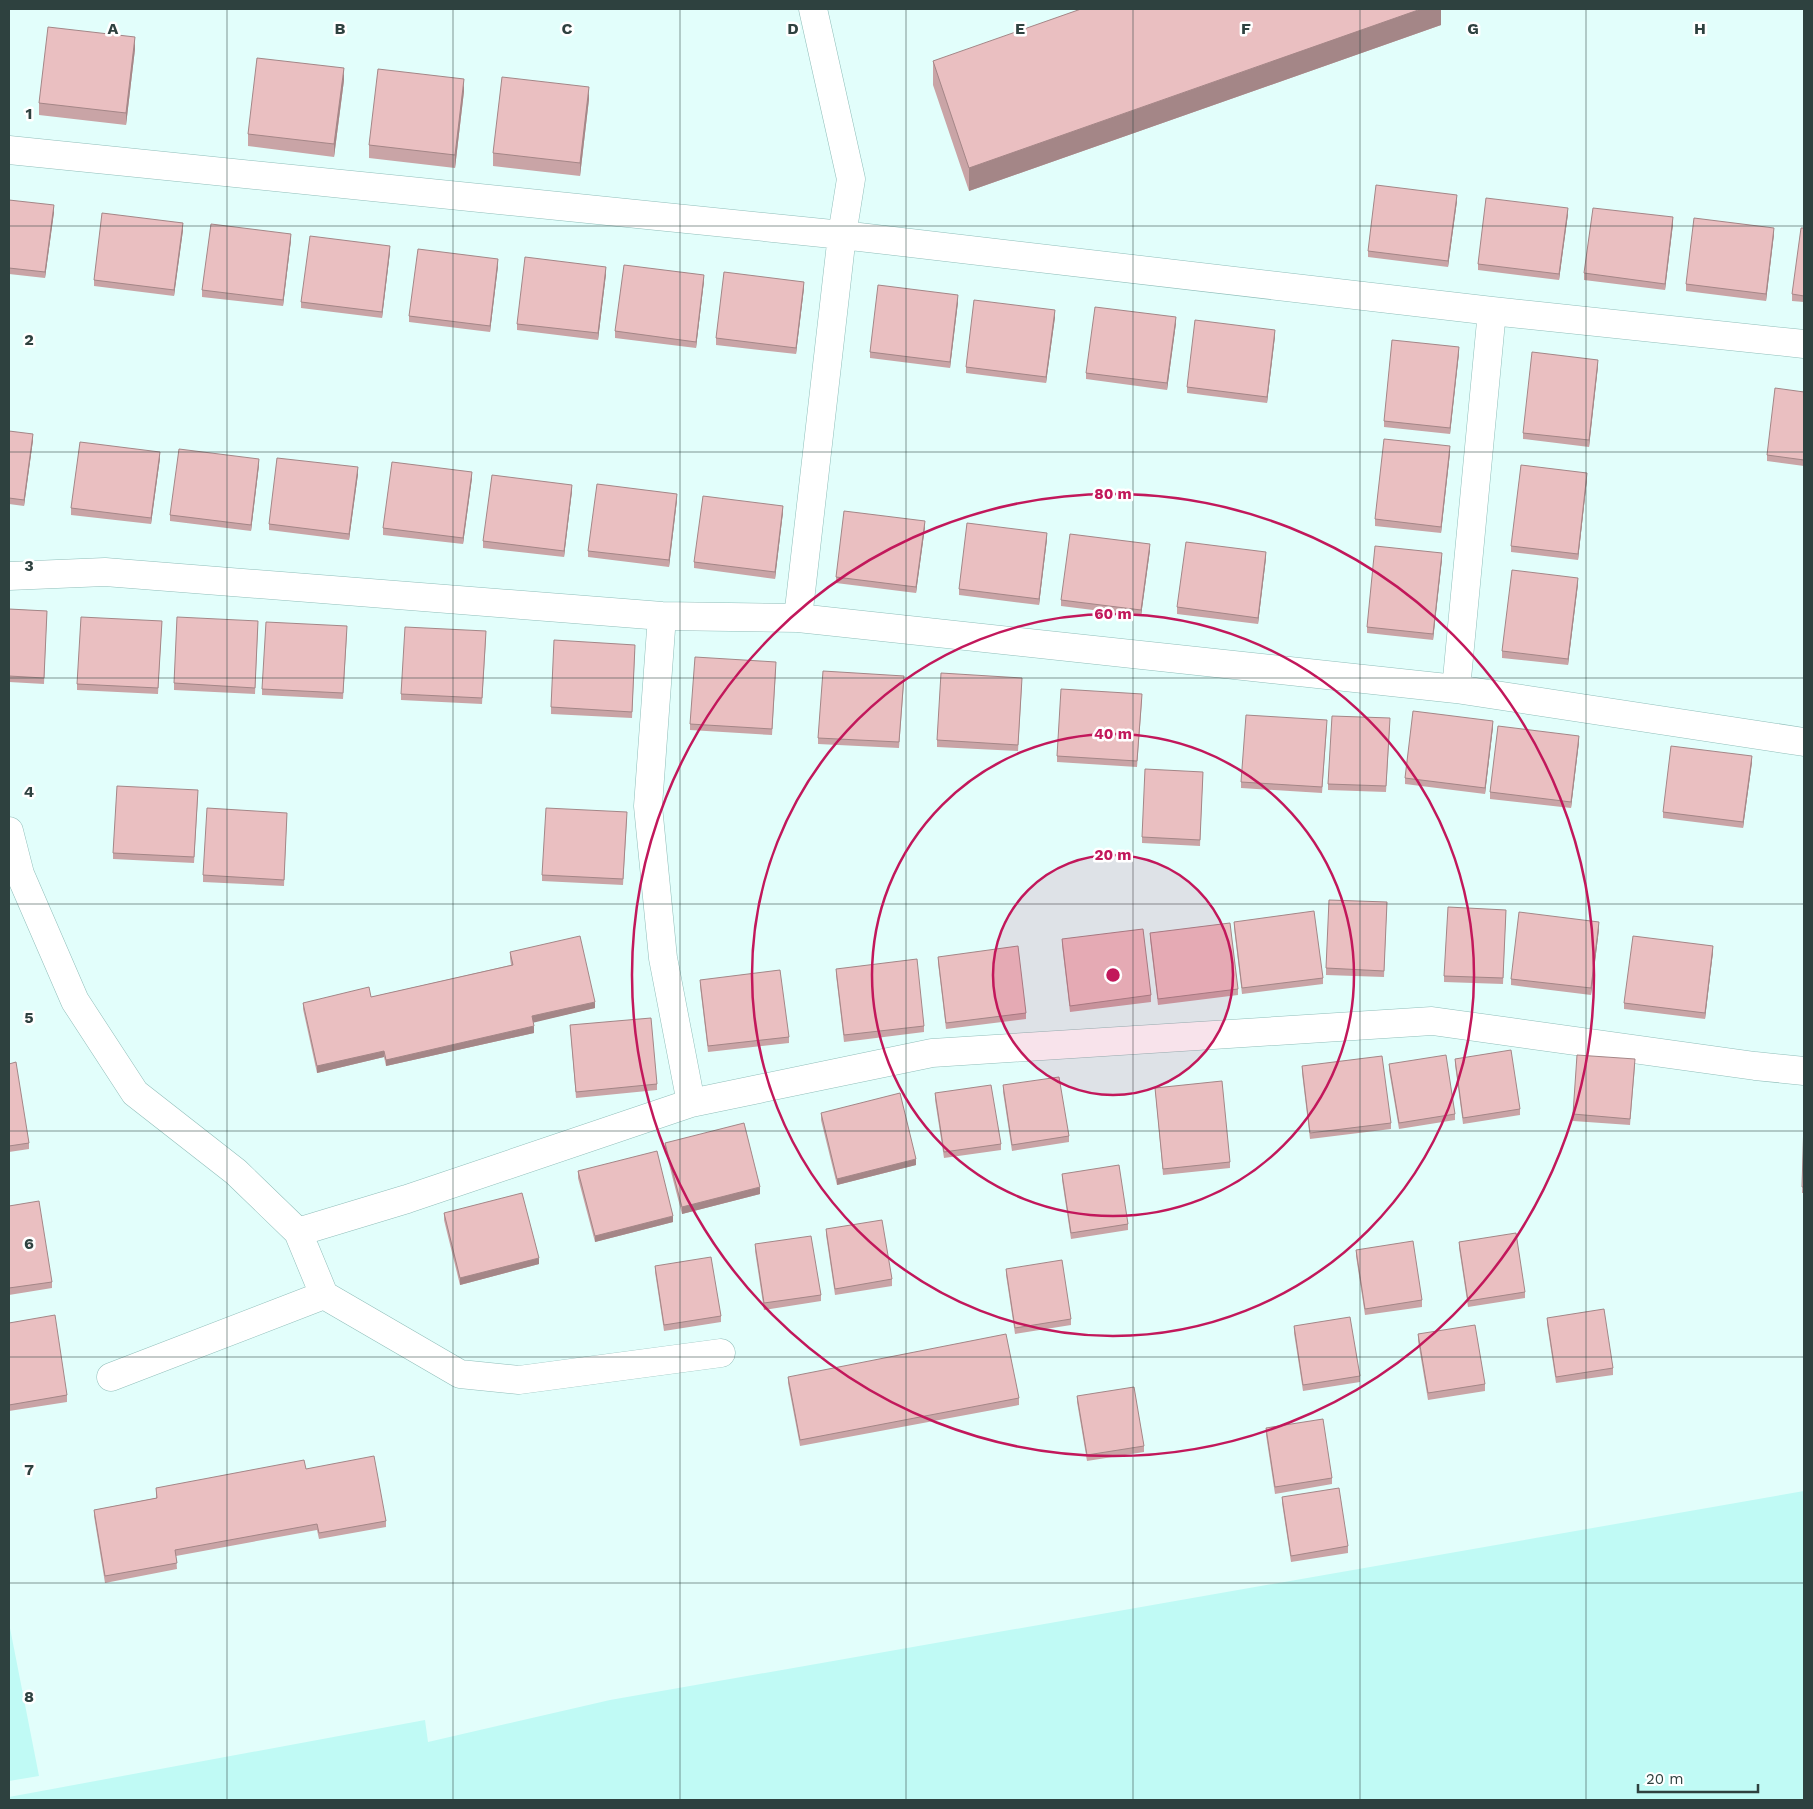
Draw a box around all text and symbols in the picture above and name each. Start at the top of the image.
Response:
text: A [108,19,119,38]
text: B [335,19,346,38]
text: C [562,19,573,38]
text: D [787,19,799,38]
text: E [1015,19,1025,38]
text: F [1241,19,1251,38]
text: G [1467,19,1479,38]
text: H [1694,19,1706,38]
text: 1 [26,104,32,123]
text: 2 [24,330,34,349]
text: 80 m [1094,485,1132,503]
text: 3 [24,556,34,575]
text: 60 m [1094,605,1132,623]
text: 40 m [1094,725,1132,743]
text: 4 [24,782,34,801]
text: 20 m [1094,846,1132,864]
centre of rings [1104,966,1122,984]
text: 5 [24,1008,34,1027]
text: 6 [24,1234,34,1253]
text: 7 [24,1460,34,1479]
text: 8 [24,1687,34,1706]
scale bar [1638,1762,1758,1794]
text: 20 m [1646,1770,1684,1788]

